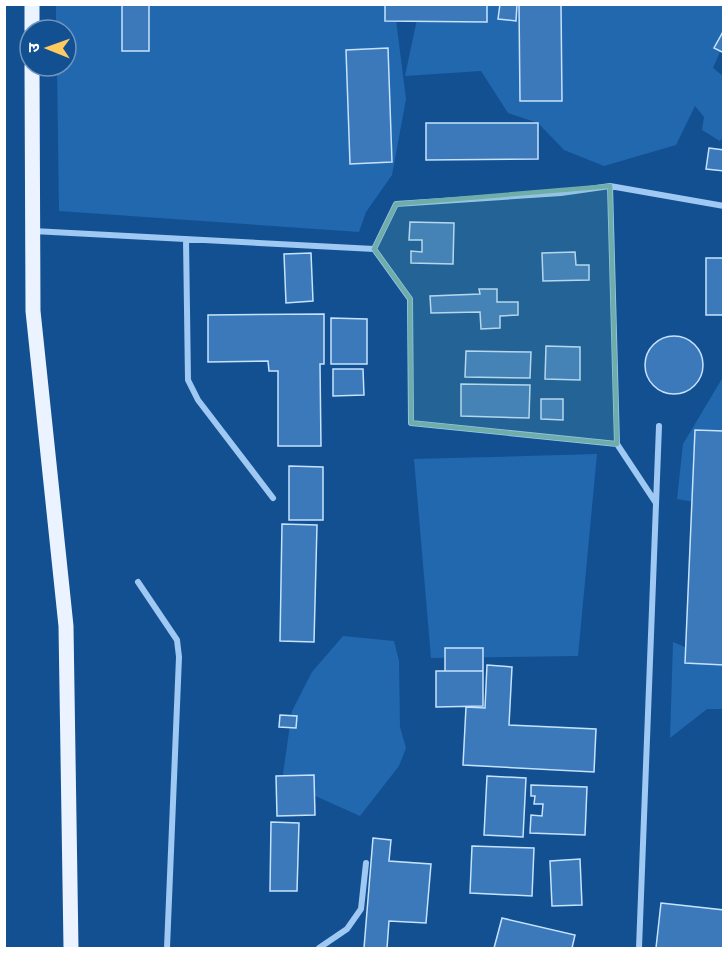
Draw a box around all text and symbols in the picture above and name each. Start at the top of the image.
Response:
north arrow [18,18,78,78]
text: उ [24,42,43,53]

